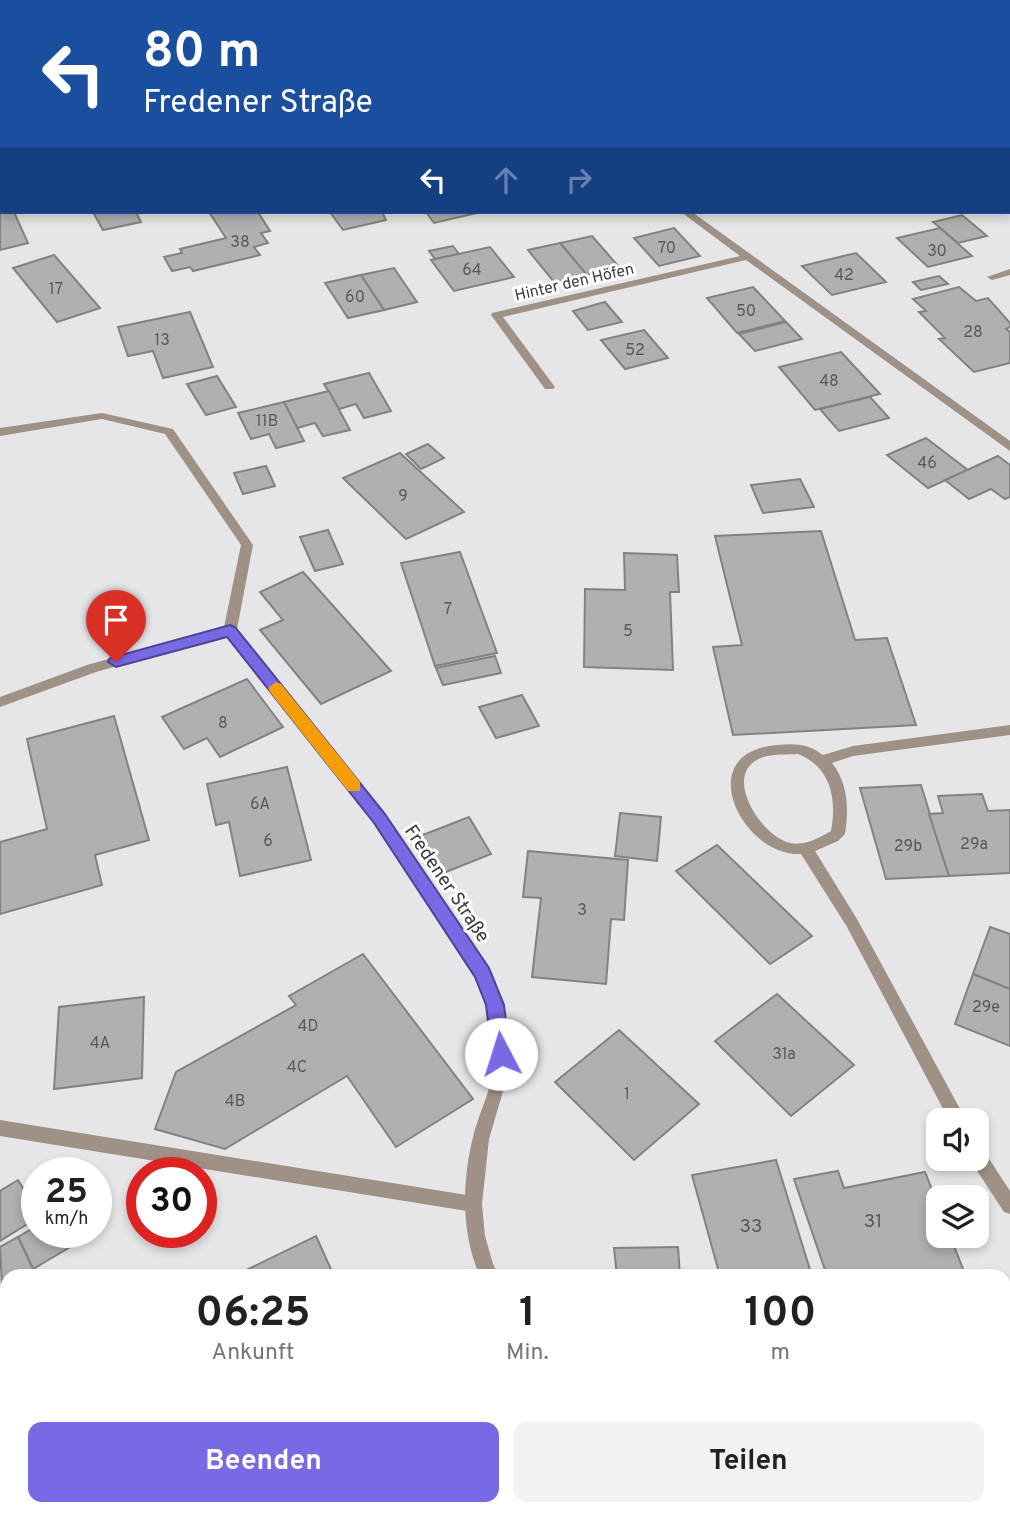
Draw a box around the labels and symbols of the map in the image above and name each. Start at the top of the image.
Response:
house number: 38 [230,233,250,253]
house number: 70 [658,239,676,259]
house number: 30 [927,242,947,262]
street label: Hinter den Höfen [513,259,636,306]
house number: 64 [462,261,482,281]
house number: 42 [834,266,854,286]
house number: 17 [49,280,63,300]
house number: 60 [345,288,365,308]
house number: 50 [736,302,756,322]
house number: 28 [963,323,983,343]
house number: 13 [154,331,170,351]
house number: 52 [625,341,645,361]
house number: 48 [819,372,839,392]
house number: 11B [256,412,278,432]
house number: 46 [917,454,937,474]
house number: 9 [398,487,408,507]
pin [86,590,146,662]
house number: 7 [444,600,452,620]
house number: 5 [623,622,633,642]
house number: 8 [218,714,228,734]
house number: 6A [250,795,270,815]
street label: Fredener Straße [398,821,494,947]
house number: 6 [263,832,273,852]
house number: 29a [960,835,988,855]
house number: 29b [894,837,922,857]
house number: 3 [577,901,587,921]
house number: 29e [972,998,1000,1018]
house number: 4D [298,1017,318,1037]
position arrow [464,1017,538,1091]
house number: 4A [90,1034,110,1054]
house number: 31a [772,1045,796,1065]
house number: 4C [287,1058,307,1078]
house number: 1 [624,1085,630,1105]
house number: 4B [225,1092,245,1112]
speed limit sign: 30 [126,1157,217,1248]
house number: 31 [864,1210,882,1234]
house number: 33 [740,1215,762,1239]

